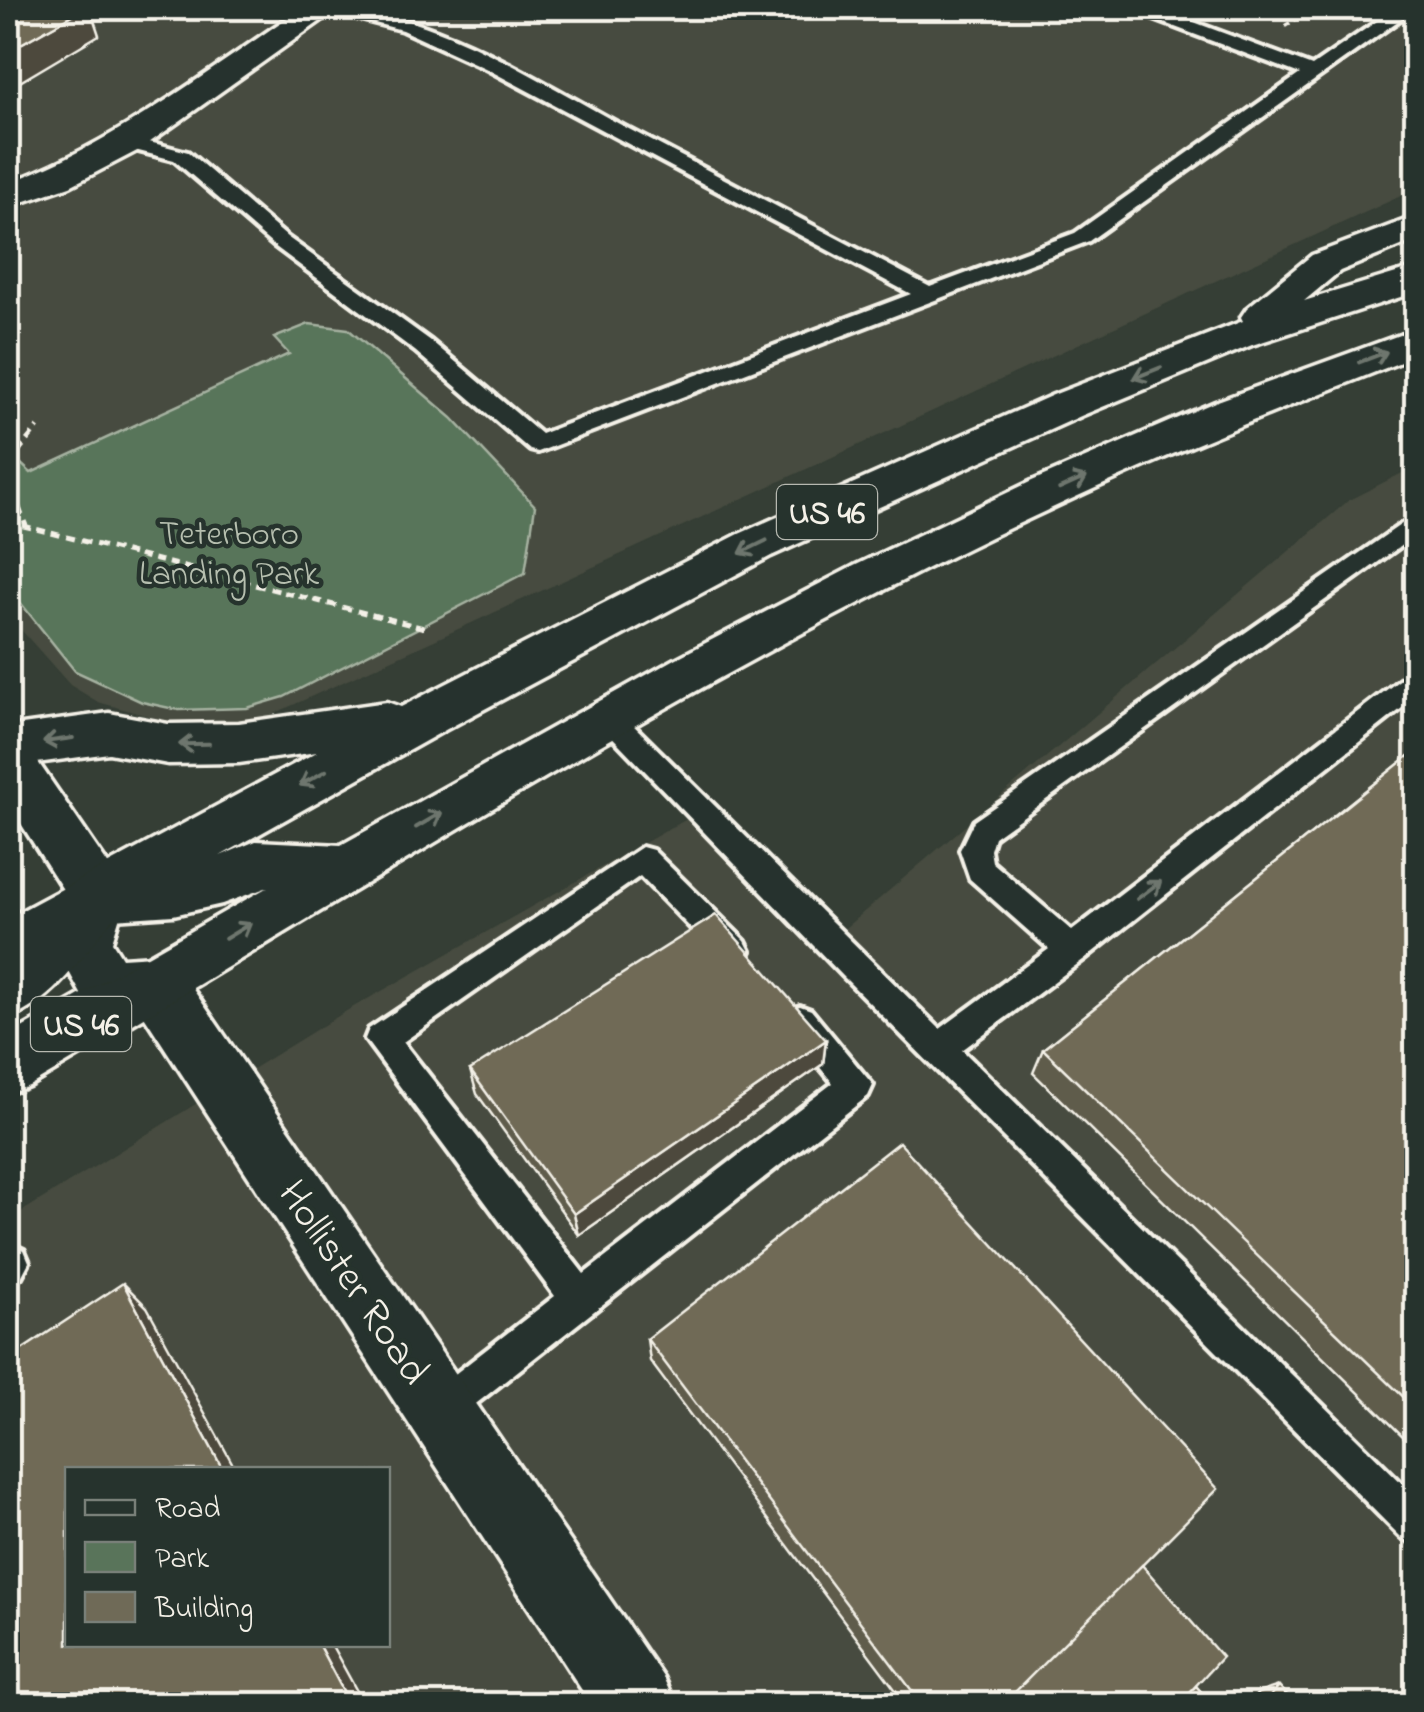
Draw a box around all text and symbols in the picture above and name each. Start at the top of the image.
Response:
one-way arrow [1357,347,1388,365]
one-way arrow [1132,365,1163,383]
one-way arrow [1057,473,1088,491]
road number: US 46 [777,485,877,539]
park label: Teterboro Landing Park [139,510,320,601]
one-way arrow [739,538,769,557]
one-way arrow [43,731,75,749]
one-way arrow [178,734,210,754]
one-way arrow [298,769,328,789]
one-way arrow [414,809,443,829]
one-way arrow [1135,880,1162,901]
one-way arrow [223,921,252,941]
road number: US 46 [31,997,131,1051]
street label: Hollister Road [261,1169,443,1398]
legend [65,1467,390,1647]
text: Road [155,1488,220,1532]
text: Park [155,1538,210,1582]
text: Building [154,1588,253,1632]

